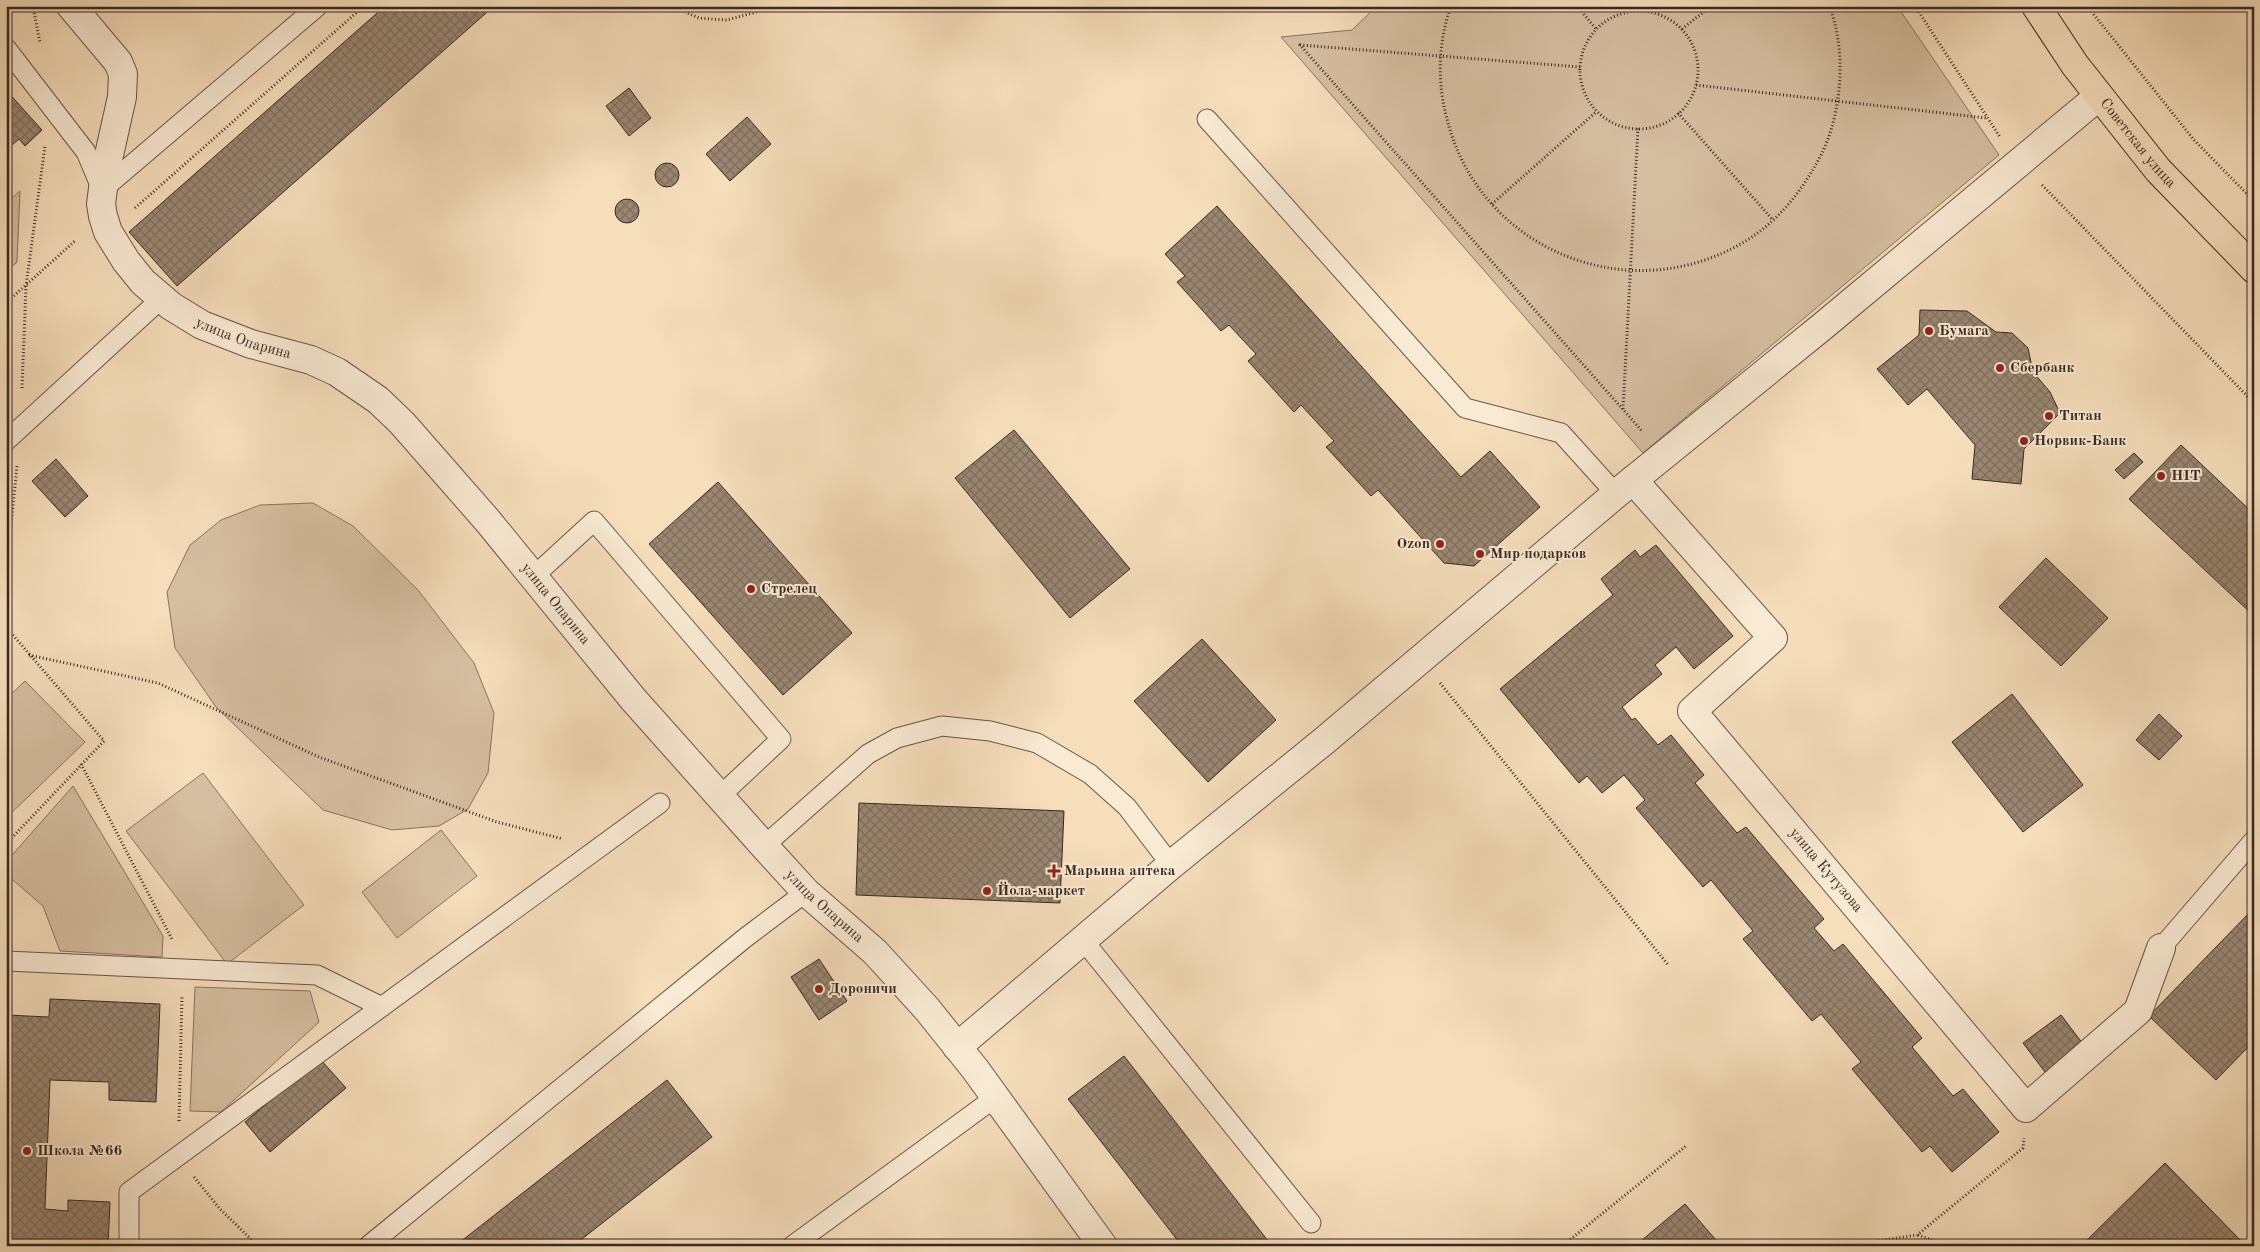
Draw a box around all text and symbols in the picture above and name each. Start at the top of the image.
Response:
street label: Советская улица [2097,96,2179,191]
street label: улица Опарина [192,315,293,362]
place label: Бумага [1939,324,1989,339]
marker: Бумага [1923,325,1935,337]
place label: Сбербанк [2010,361,2074,376]
marker: Сбербанк [1994,362,2006,374]
place label: Титан [2059,409,2102,424]
marker: Титан [2043,410,2055,422]
place label: Норвик-Банк [2034,434,2126,449]
marker: Норвик-Банк [2018,435,2030,447]
place label: HIT [2171,469,2201,484]
marker: HIT [2155,470,2167,482]
place label: Ozon [1397,537,1430,552]
marker: Ozon [1434,538,1446,550]
place label: Мир подарков [1490,547,1586,562]
marker: Мир подарков [1474,548,1486,560]
street label: улица Опарина [518,560,593,648]
place label: Стрелец [761,582,817,597]
marker: Стрелец [745,583,757,595]
street label: улица Кутузова [1786,825,1866,916]
place label: Марьина аптека [1064,864,1176,879]
marker: Марьина аптека [1048,865,1060,877]
street label: улица Опарина [782,867,867,946]
place label: Йола-маркет [997,881,1085,899]
marker: Йола-маркет [981,885,993,897]
place label: Дороничи [829,982,897,997]
marker: Дороничи [813,983,825,995]
place label: Школа №66 [37,1144,122,1159]
marker: Школа №66 [21,1145,33,1157]

